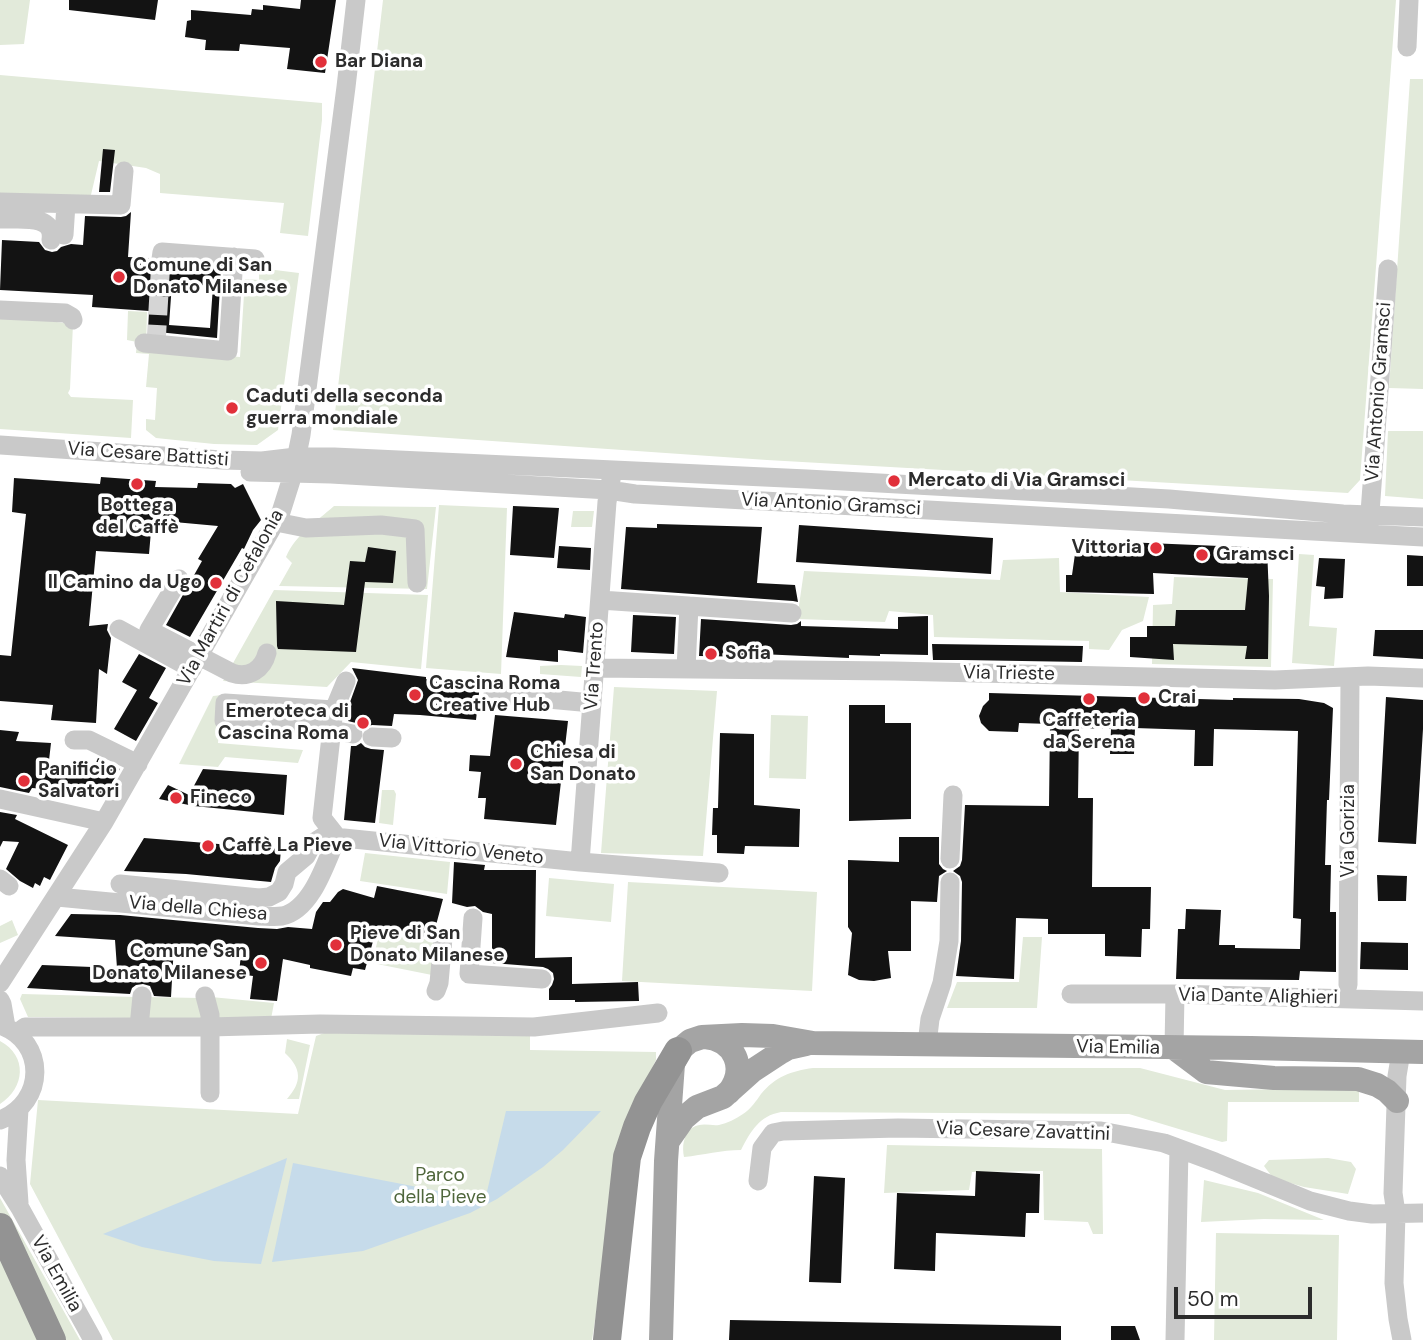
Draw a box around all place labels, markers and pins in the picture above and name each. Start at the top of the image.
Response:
place label: Bar Diana [335,51,423,73]
marker: Bar Diana [313,54,329,70]
place label: Comune di San Donato Milanese [133,255,288,299]
marker: Comune di San Donato Milanese [111,269,127,285]
place label: Caduti della seconda guerra mondiale [246,386,443,430]
marker: Caduti della seconda guerra mondiale [224,400,240,416]
place label: Mercato di Via Gramsci [908,470,1125,492]
marker: Mercato di Via Gramsci [886,473,902,489]
marker: Bottega del Caffè [129,476,145,492]
place label: Bottega del Caffè [95,495,179,539]
place label: Vittoria [1071,537,1142,559]
marker: Vittoria [1148,540,1164,556]
place label: Gramsci [1216,544,1294,566]
marker: Gramsci [1194,547,1210,563]
place label: Il Camino da Ugo [48,572,202,594]
marker: Il Camino da Ugo [208,575,224,591]
place label: Sofia [725,643,771,665]
marker: Sofia [703,646,719,662]
place label: Cascina Roma Creative Hub [429,673,560,717]
marker: Cascina Roma Creative Hub [407,687,423,703]
place label: Crai [1158,687,1196,709]
marker: Crai [1136,690,1152,706]
marker: Caffeteria da Serena [1081,691,1097,707]
place label: Emeroteca di Cascina Roma [218,701,349,745]
place label: Caffeteria da Serena [1042,710,1136,754]
marker: Emeroteca di Cascina Roma [355,715,371,731]
place label: Chiesa di San Donato [530,742,636,786]
marker: Chiesa di San Donato [508,756,524,772]
place label: Panificio Salvatori [38,759,119,803]
marker: Panificio Salvatori [16,773,32,789]
place label: Fineco [190,787,252,809]
marker: Fineco [168,790,184,806]
place label: Caffè La Pieve [222,835,353,857]
marker: Caffè La Pieve [200,838,216,854]
place label: Pieve di San Donato Milanese [350,923,505,967]
marker: Pieve di San Donato Milanese [328,937,344,953]
place label: Comune San Donato Milanese [92,941,247,985]
marker: Comune San Donato Milanese [253,955,269,971]

